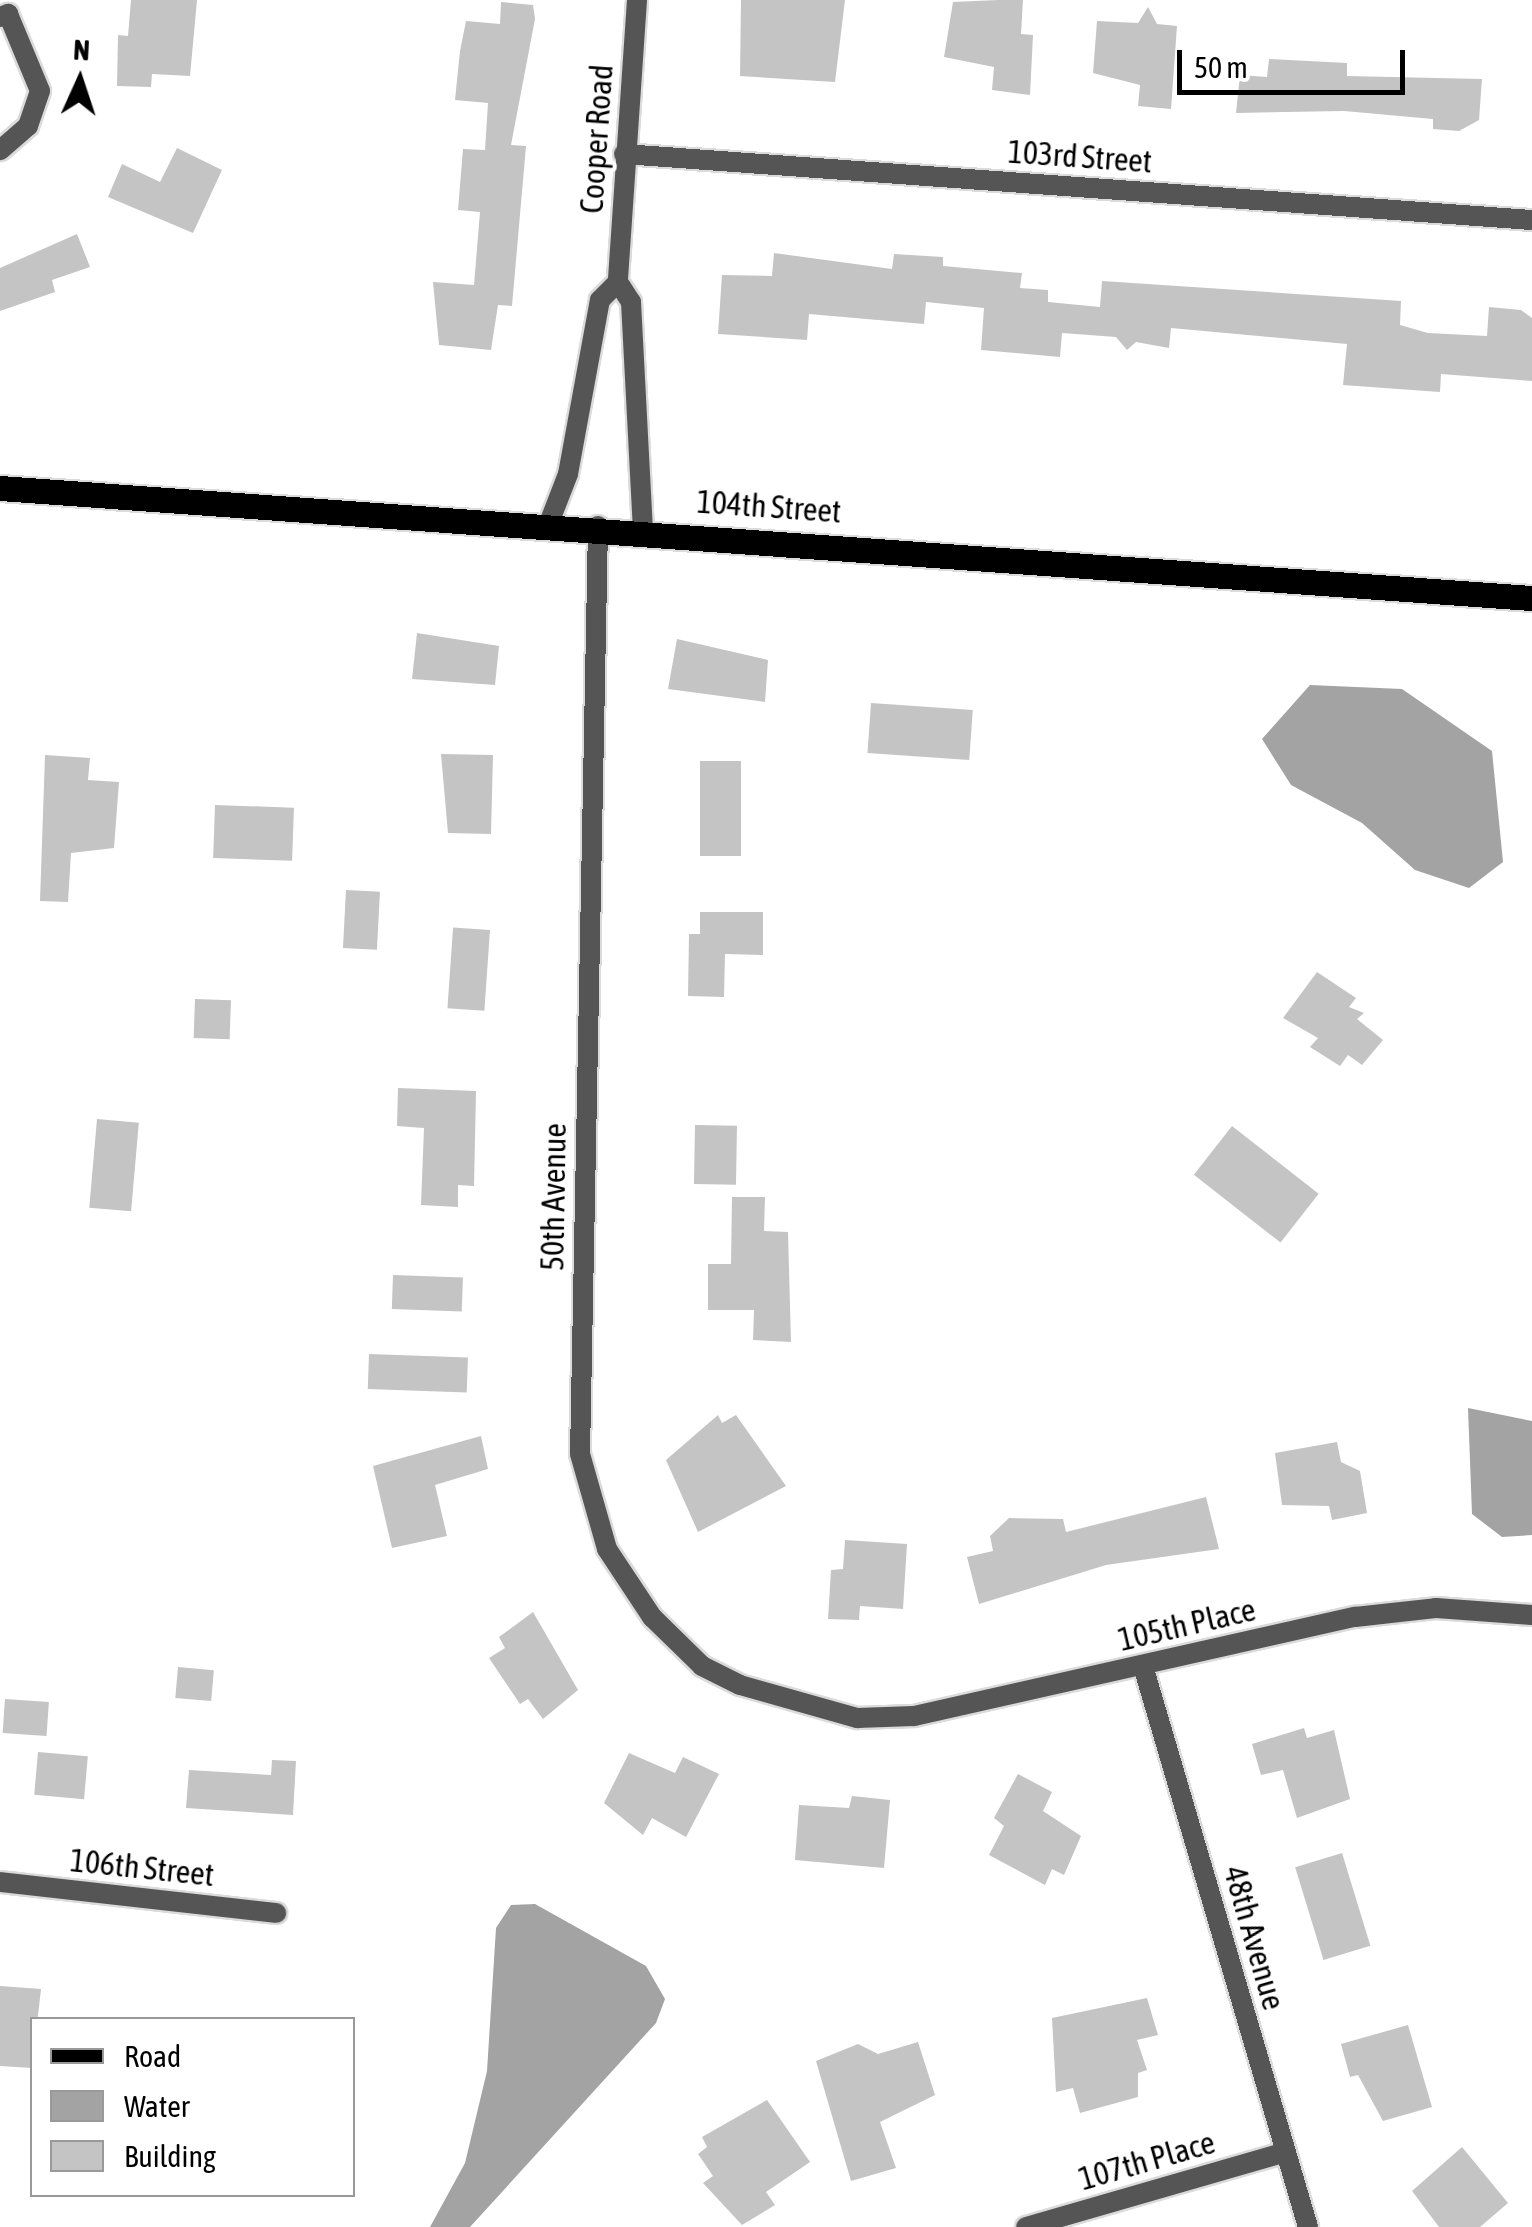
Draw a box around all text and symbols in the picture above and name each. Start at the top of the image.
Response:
north arrow [30,30,130,130]
scale bar [1182,30,1410,92]
text: N [72,34,91,66]
text: 50 m [1194,50,1248,84]
street label: Cooper Road [573,63,621,215]
street label: 103rd Street [1007,133,1153,181]
street label: 104th Street [696,483,842,531]
street label: 50th Avenue [534,1123,574,1271]
street label: 105th Place [1115,1591,1259,1659]
street label: 106th Street [68,1841,216,1895]
street label: 48th Avenue [1215,1862,1293,2014]
legend [30,2017,355,2197]
text: Road [124,2039,181,2073]
text: Water [124,2089,190,2123]
street label: 107th Place [1075,2123,1219,2199]
text: Building [124,2139,216,2173]

